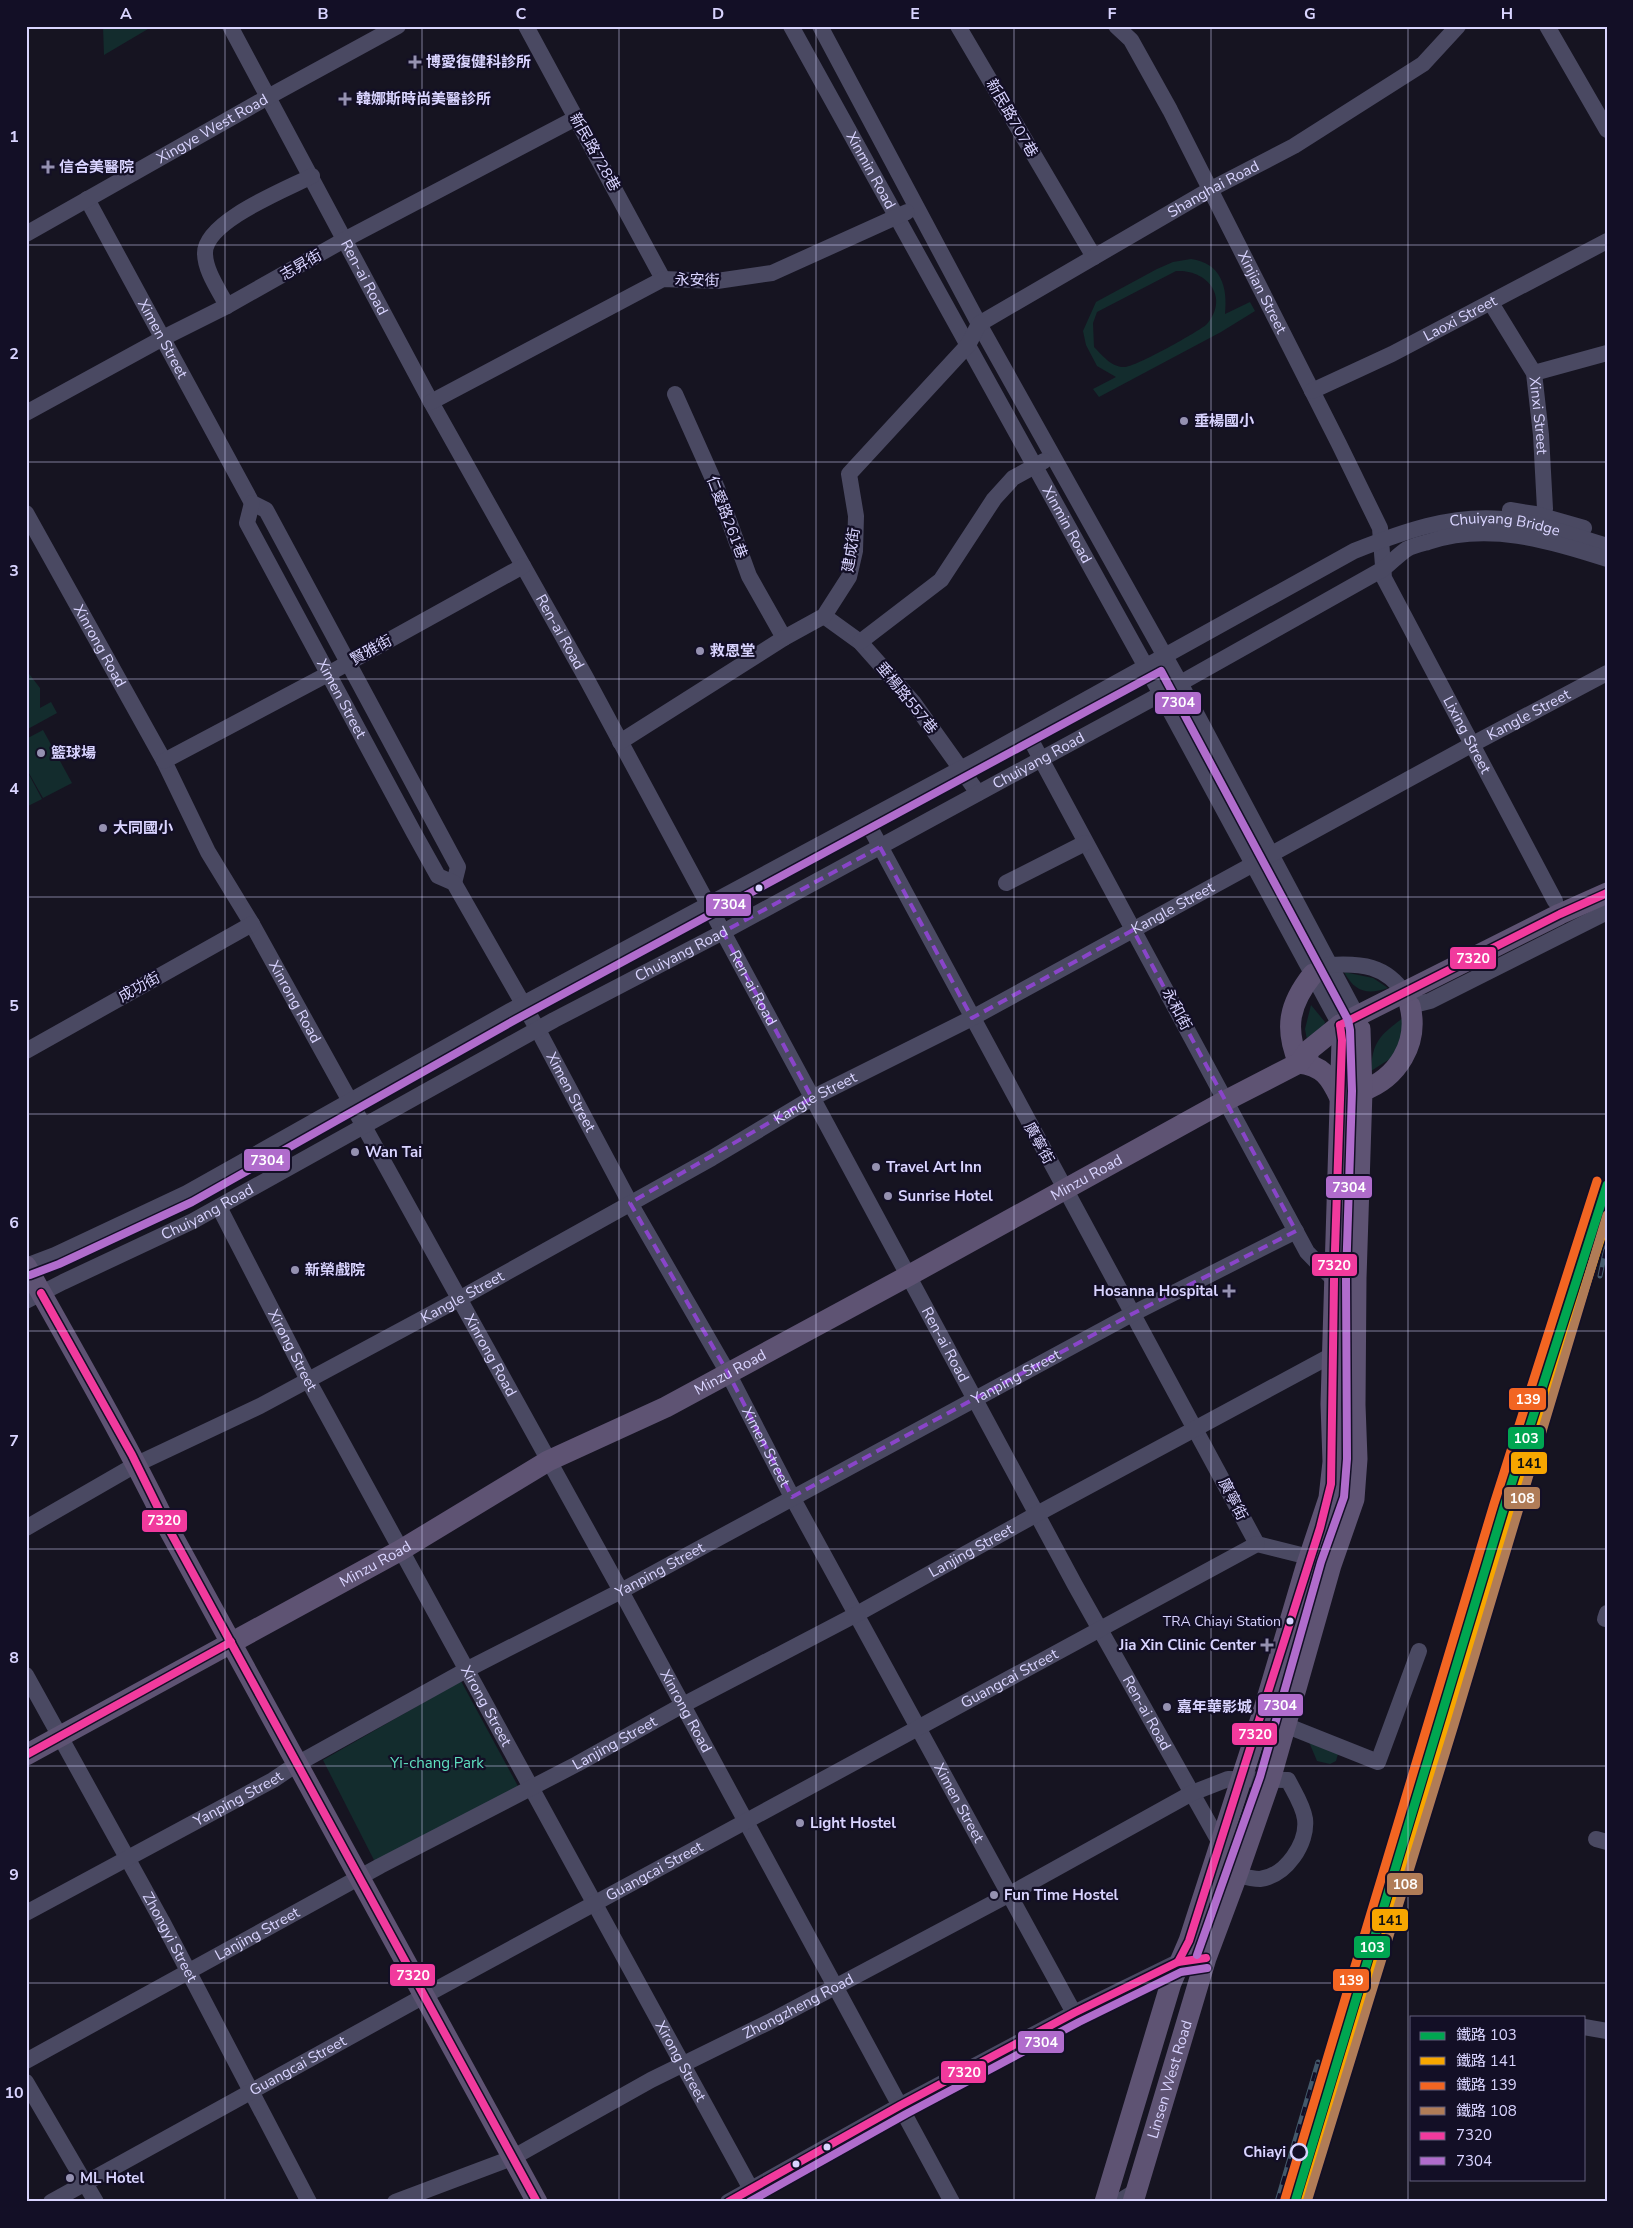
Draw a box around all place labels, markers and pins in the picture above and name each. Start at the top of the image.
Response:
place label: 博愛復健科診所 [426,52,531,72]
marker: 博愛復健科診所 [408,55,422,69]
place label: 韓娜斯時尚美醫診所 [356,89,491,109]
marker: 韓娜斯時尚美醫診所 [338,92,352,106]
place label: 信合美醫院 [59,157,134,177]
marker: 信合美醫院 [41,160,55,174]
place label: 垂楊國小 [1194,411,1255,431]
marker: 垂楊國小 [1178,415,1190,427]
place label: 救恩堂 [710,641,755,661]
marker: 救恩堂 [694,645,706,657]
place label: 籃球場 [51,743,96,763]
marker: 籃球場 [35,747,47,759]
place label: 大同國小 [113,818,174,838]
marker: 大同國小 [97,822,109,834]
unlabelled marker [754,883,764,893]
place label: Wan Tai [365,1142,422,1162]
marker: Wan Tai [349,1146,361,1158]
place label: Travel Art Inn [886,1157,982,1177]
marker: Travel Art Inn [870,1161,882,1173]
place label: Sunrise Hotel [898,1186,993,1206]
marker: Sunrise Hotel [882,1190,894,1202]
place label: 新榮戲院 [305,1260,365,1280]
marker: 新榮戲院 [289,1264,301,1276]
place label: Hosanna Hospital [1093,1281,1218,1301]
marker: Hosanna Hospital [1222,1284,1236,1298]
place label: TRA Chiayi Station [1163,1612,1281,1631]
marker: TRA Chiayi Station [1285,1616,1295,1626]
place label: Jia Xin Clinic Center [1118,1635,1256,1655]
marker: Jia Xin Clinic Center [1260,1638,1274,1652]
place label: 嘉年華影城 [1177,1697,1252,1717]
marker: 嘉年華影城 [1161,1701,1173,1713]
place label: Light Hostel [810,1813,896,1833]
marker: Light Hostel [794,1817,806,1829]
place label: Fun Time Hostel [1004,1885,1119,1905]
marker: Fun Time Hostel [988,1889,1000,1901]
unlabelled marker [822,2142,832,2152]
place label: Chiayi [1243,2142,1286,2162]
marker: Chiayi [1290,2143,1308,2161]
unlabelled marker [791,2159,801,2169]
place label: ML Hotel [80,2168,144,2188]
marker: ML Hotel [64,2172,76,2184]

